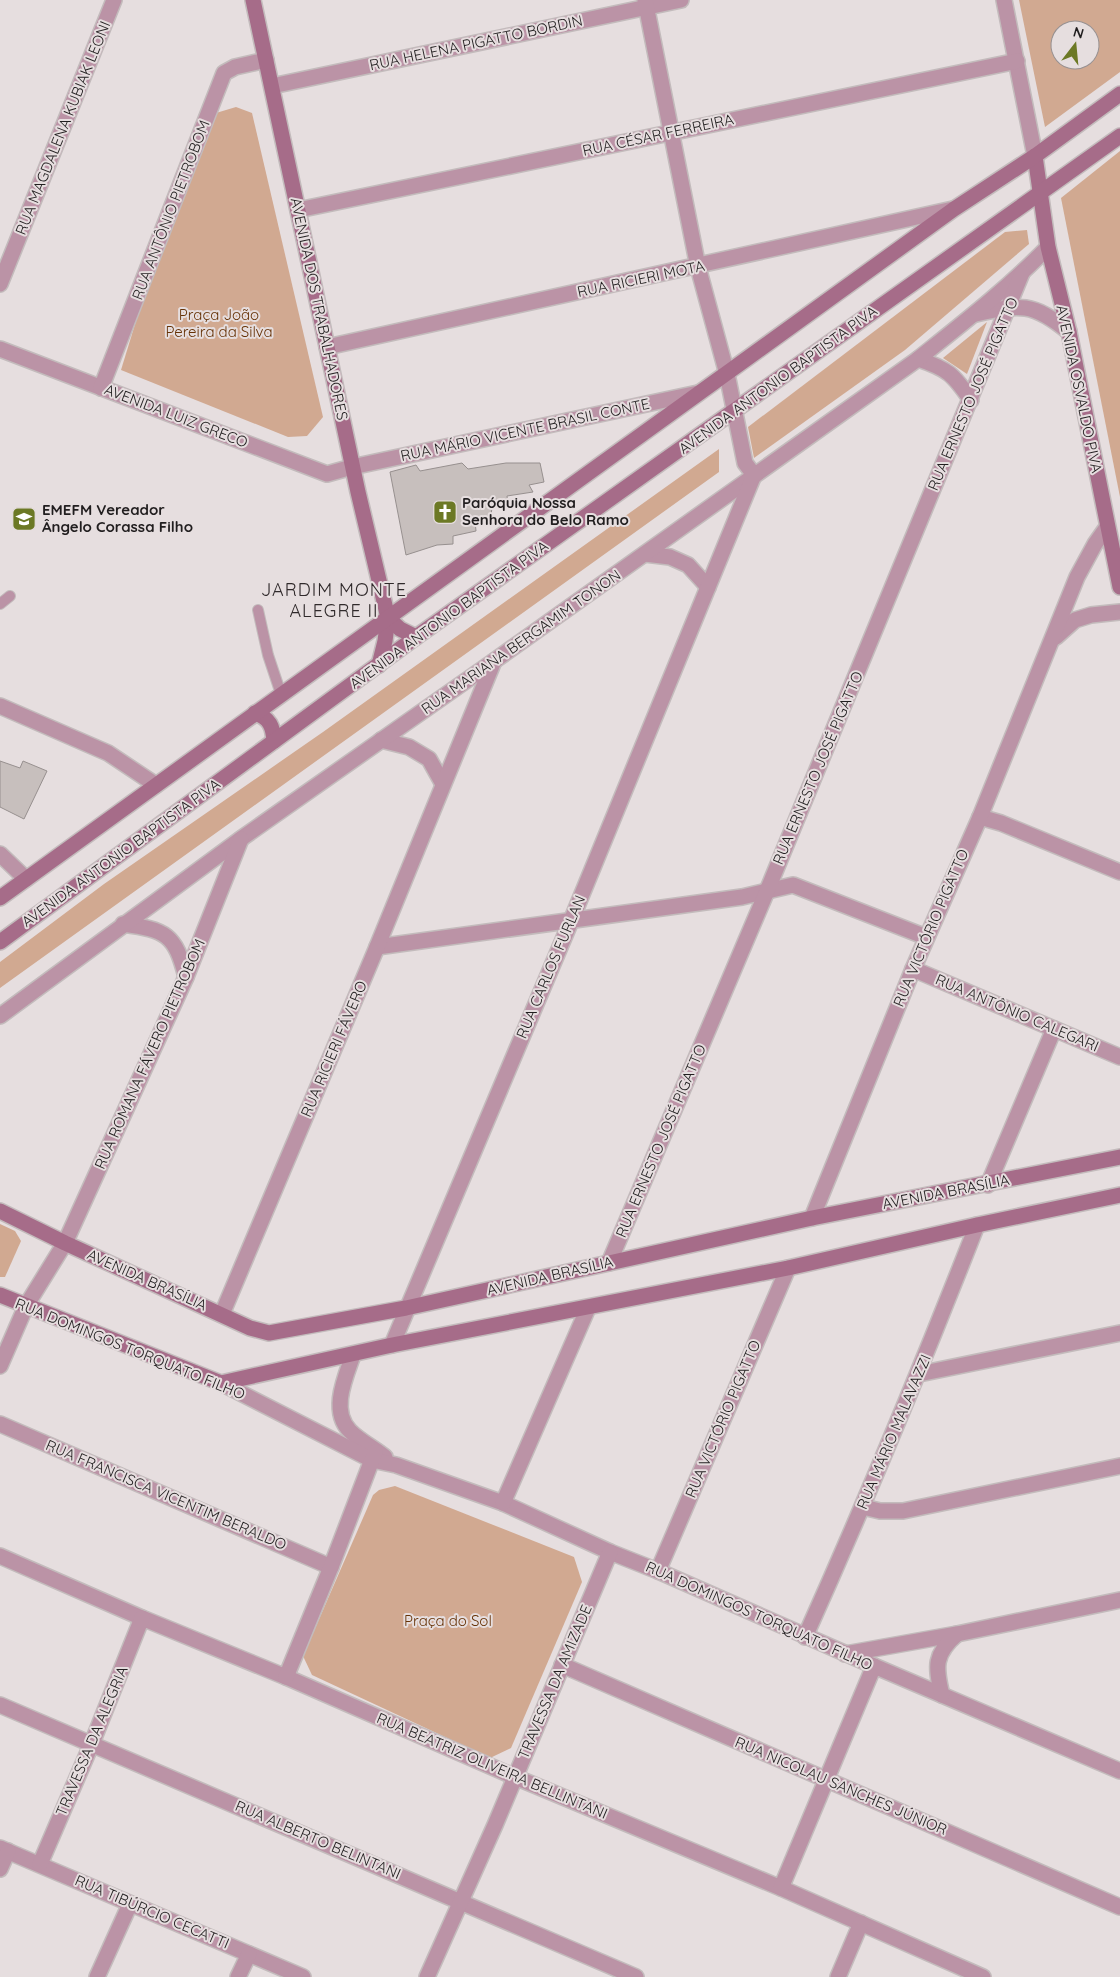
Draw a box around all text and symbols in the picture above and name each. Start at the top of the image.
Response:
street label: RUA HELENA PIGATTO BORDIN [368,11,584,74]
street label: RUA MAGDALENA KUBIAK LEONI [11,18,114,238]
north arrow [1050,20,1100,70]
text: N [1071,22,1086,43]
street label: RUA CÉSAR FERREIRA [581,109,735,160]
street label: RUA ANTÔNIO PIETROBOM [127,117,214,302]
street label: AVENIDA DOS TRABALHADORES [287,196,352,422]
street label: RUA RICIERI MOTA [575,256,707,301]
street label: RUA ERNESTO JOSÉ PIGATTO [923,294,1022,493]
street label: AVENIDA ANTONIO BAPTISTA PIVA [675,301,881,458]
street label: AVENIDA OSVALDO PIVA [1052,303,1107,475]
park label: Praça João Pereira da Silva [165,305,273,341]
street label: AVENIDA LUIZ GRECO [102,379,251,452]
street label: RUA MÁRIO VICENTE BRASIL CONTE [399,394,651,465]
place label: Paróquia Nossa Senhora do Belo Ramo [462,493,629,529]
church icon: Paróquia Nossa Senhora do Belo Ramo [432,499,458,525]
place label: EMEFM Vereador Ângelo Corassa Filho [42,500,193,536]
school or university icon: EMEFM Vereador Ângelo Corassa Filho [11,506,37,532]
street label: AVENIDA ANTONIO BAPTISTA PIVA [346,536,552,693]
street label: RUA MARIANA BERGAMIM TONON [417,565,624,718]
district label: JARDIM MONTE ALEGRE II [261,578,407,622]
street label: RUA ERNESTO JOSÉ PIGATTO [768,668,867,867]
street label: AVENIDA ANTONIO BAPTISTA PIVA [18,774,224,931]
street label: RUA VICTÓRIO PIGATTO [889,846,972,1010]
street label: RUA CARLOS FURLAN [512,892,589,1041]
street label: RUA ROMANA FÁVERO PIETROBOM [90,936,209,1172]
street label: RUA ANTÔNIO CALEGARI [933,969,1102,1056]
street label: RUA RICIERI FÁVERO [296,978,371,1120]
street label: RUA ERNESTO JOSÉ PIGATTO [611,1041,710,1240]
street label: AVENIDA BRASÍLIA [881,1170,1011,1213]
street label: AVENIDA BRASÍLIA [84,1245,210,1315]
street label: AVENIDA BRASÍLIA [485,1252,615,1299]
street label: RUA DOMINGOS TORQUATO FILHO [12,1294,248,1403]
street label: RUA VICTÓRIO PIGATTO [681,1337,764,1501]
street label: RUA MÁRIO MALAVAZZI [852,1351,935,1512]
street label: RUA FRANCISCA VICENTIM BERALDO [43,1435,289,1554]
street label: RUA DOMINGOS TORQUATO FILHO [643,1557,876,1674]
street label: TRAVESSA DA AMIZADE [513,1602,596,1762]
park label: Praça do Sol [404,1611,492,1630]
street label: TRAVESSA DA ALEGRIA [51,1663,132,1819]
street label: RUA BEATRIZ OLIVEIRA BELLINTANI [374,1708,611,1823]
street label: RUA NICOLAU SANCHES JÚNIOR [732,1732,950,1839]
street label: RUA ALBERTO BELINTANI [233,1796,404,1883]
street label: RUA TIBÚRCIO CECATTI [72,1870,232,1953]

